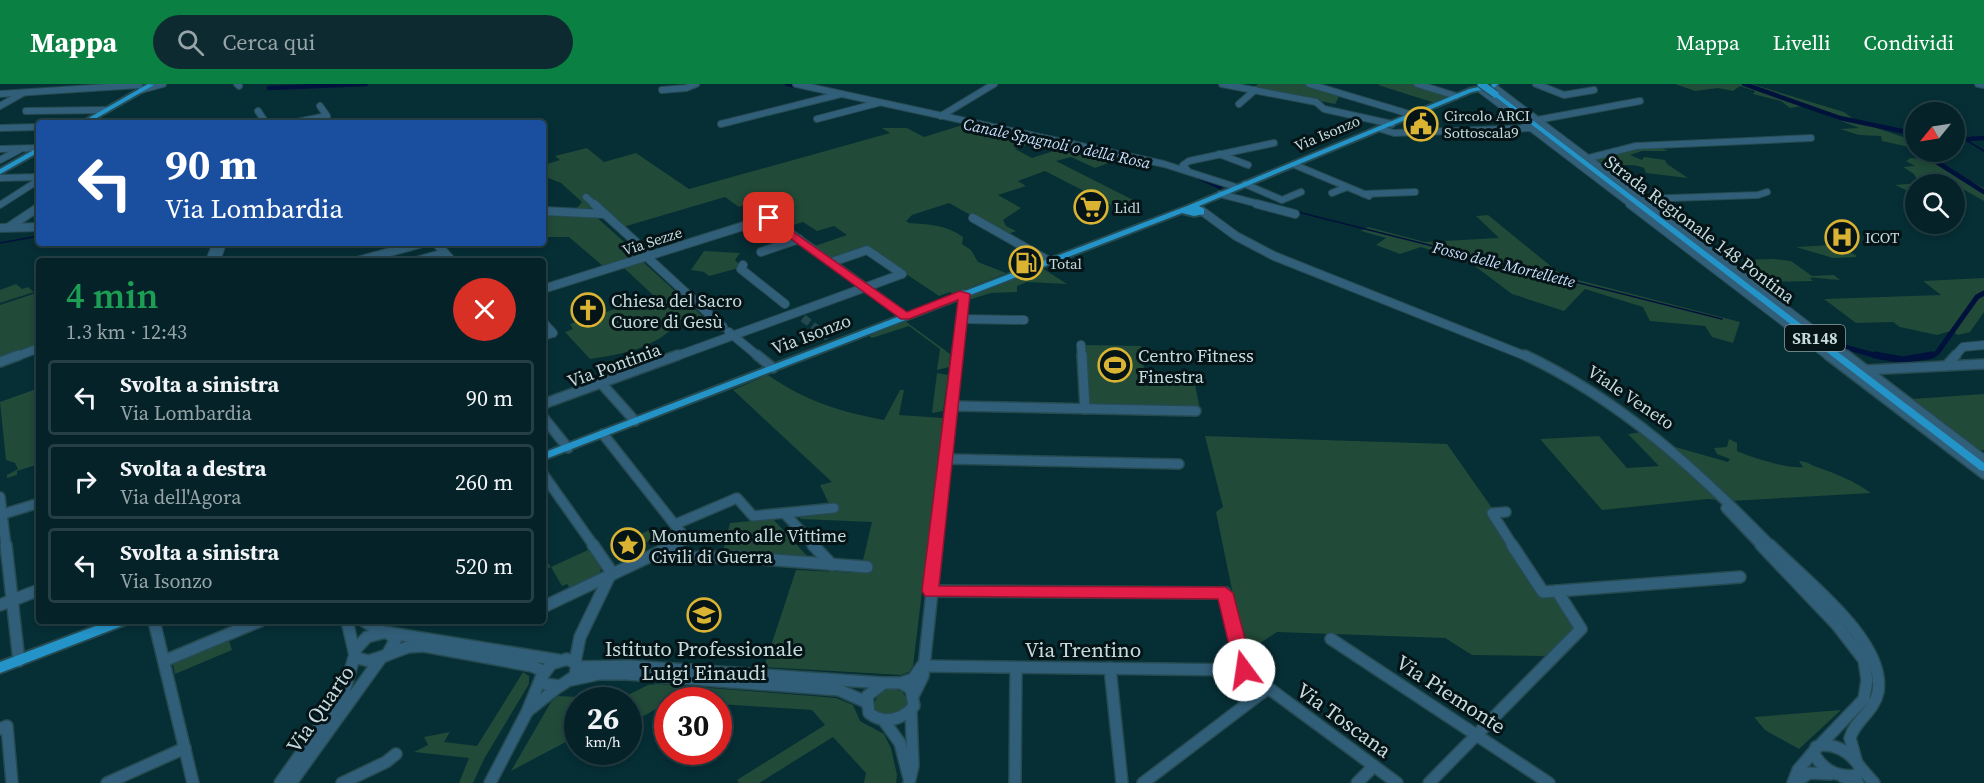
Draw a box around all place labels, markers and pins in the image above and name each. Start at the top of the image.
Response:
place label: Circolo ARCI Sottoscala9 [1444,105,1530,143]
public building icon: Circolo ARCI Sottoscala9 [1403,106,1439,142]
supermarket icon: Lidl [1073,189,1109,225]
pin [743,192,794,243]
place label: Lidl [1114,197,1141,218]
hospital icon: ICOT [1824,219,1860,255]
place label: ICOT [1865,227,1899,248]
fuel station icon: Total [1008,245,1044,281]
place label: Total [1049,253,1083,274]
place label: Chiesa del Sacro Cuore di Gesù [611,288,742,334]
church icon: Chiesa del Sacro Cuore di Gesù [570,292,606,328]
place label: Centro Fitness Finestra [1138,343,1254,389]
sports icon: Centro Fitness Finestra [1097,347,1133,383]
place label: Monumento alle Vittime Civili di Guerra [651,523,847,569]
place icon: Monumento alle Vittime Civili di Guerra [610,527,646,563]
school or university icon: Istituto Professionale Luigi Einaudi [686,597,722,633]
place label: Istituto Professionale Luigi Einaudi [605,634,803,687]

